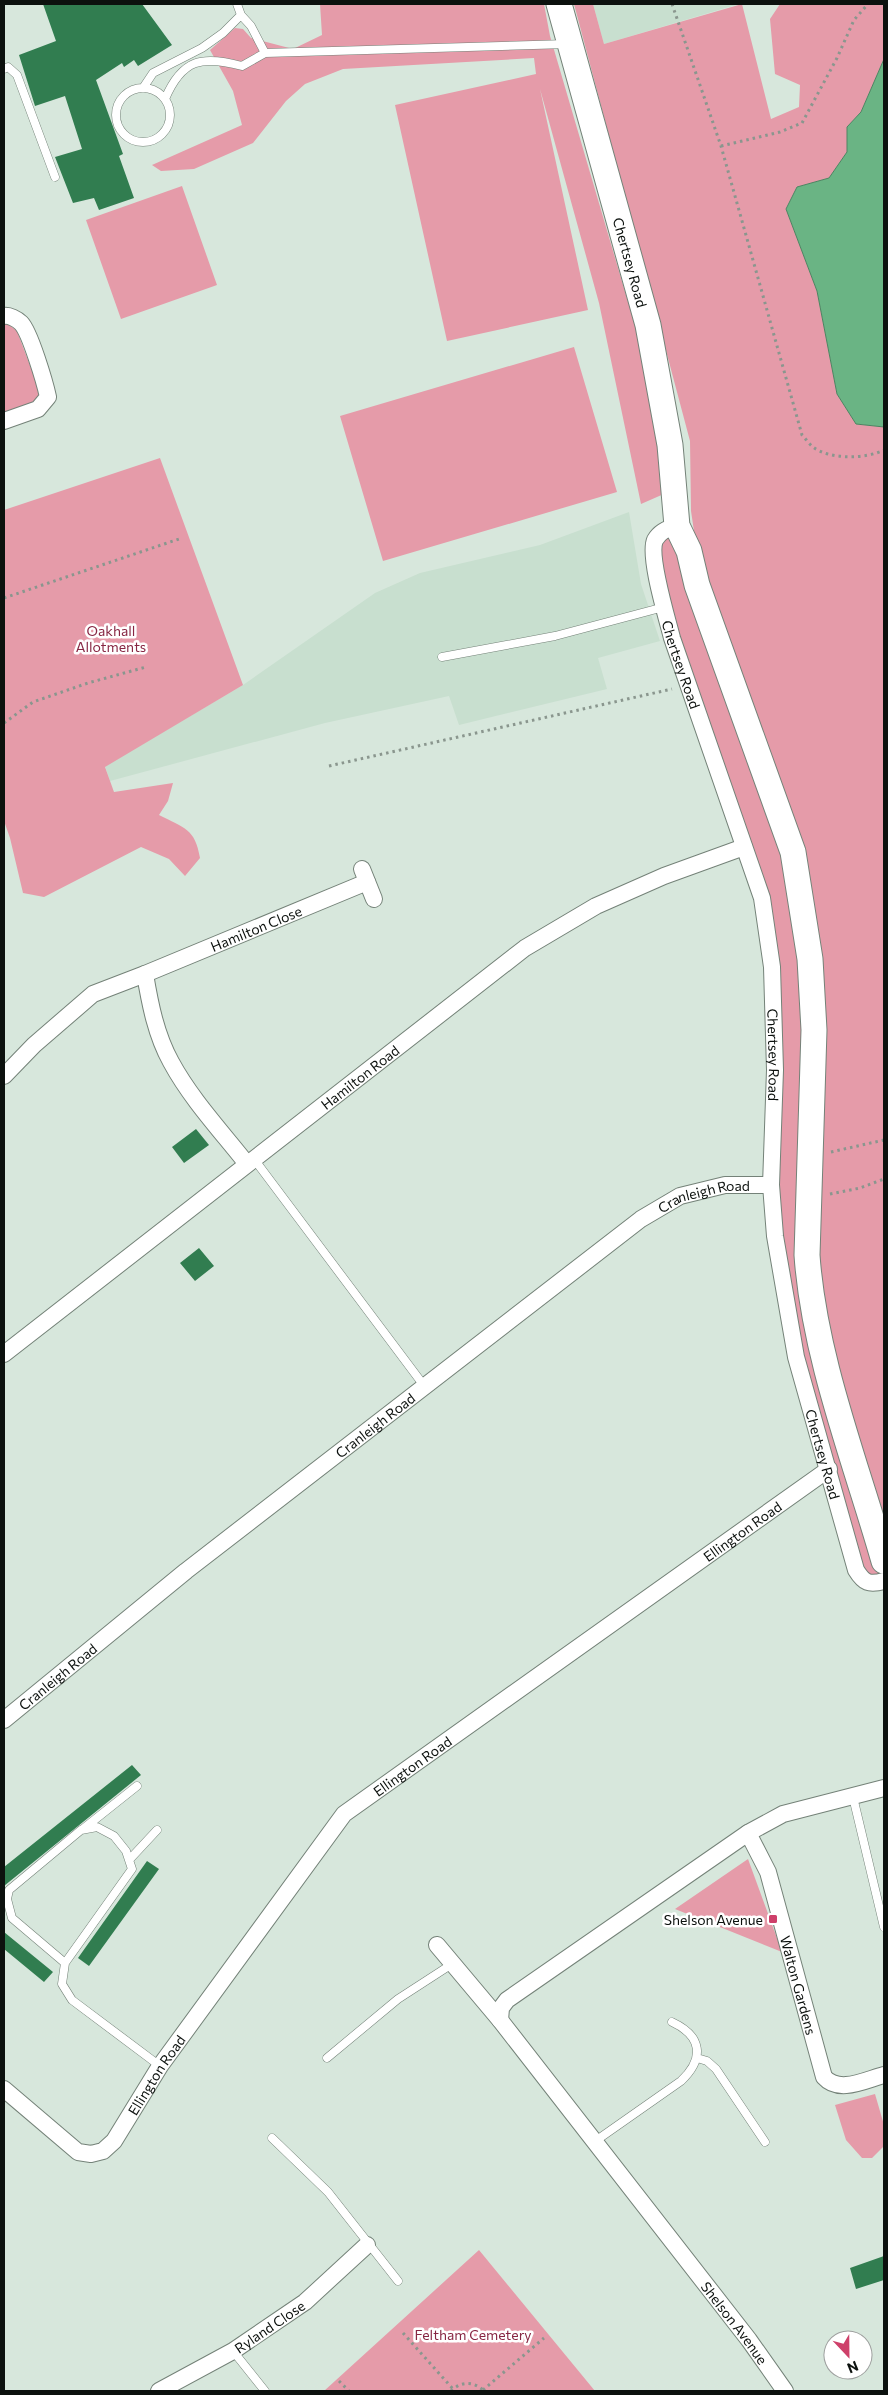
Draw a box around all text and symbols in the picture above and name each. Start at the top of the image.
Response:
street label: Chertsey Road [610,215,651,309]
street label: Chertsey Road [659,618,704,711]
park label: Oakhall Allotments [76,622,146,655]
street label: Hamilton Close [208,902,304,955]
street label: Chertsey Road [765,1008,784,1101]
street label: Hamilton Road [317,1041,402,1113]
street label: Cranleigh Road [654,1176,750,1216]
street label: Cranleigh Road [332,1389,418,1461]
street label: Chertsey Road [803,1407,844,1501]
street label: Ellington Road [700,1497,784,1565]
street label: Cranleigh Road [15,1639,100,1713]
street label: Ellington Road [370,1732,454,1799]
place label: Shelson Avenue [664,1911,763,1928]
marker: Shelson Avenue [767,1913,779,1925]
street label: Walton Gardens [777,1934,821,2036]
street label: Ellington Road [124,2032,188,2118]
street label: Shelson Avenue [698,2278,772,2367]
street label: Ryland Close [231,2296,308,2356]
park label: Feltham Cemetery [415,2326,531,2343]
north arrow [823,2330,873,2380]
text: N [845,2358,861,2377]

